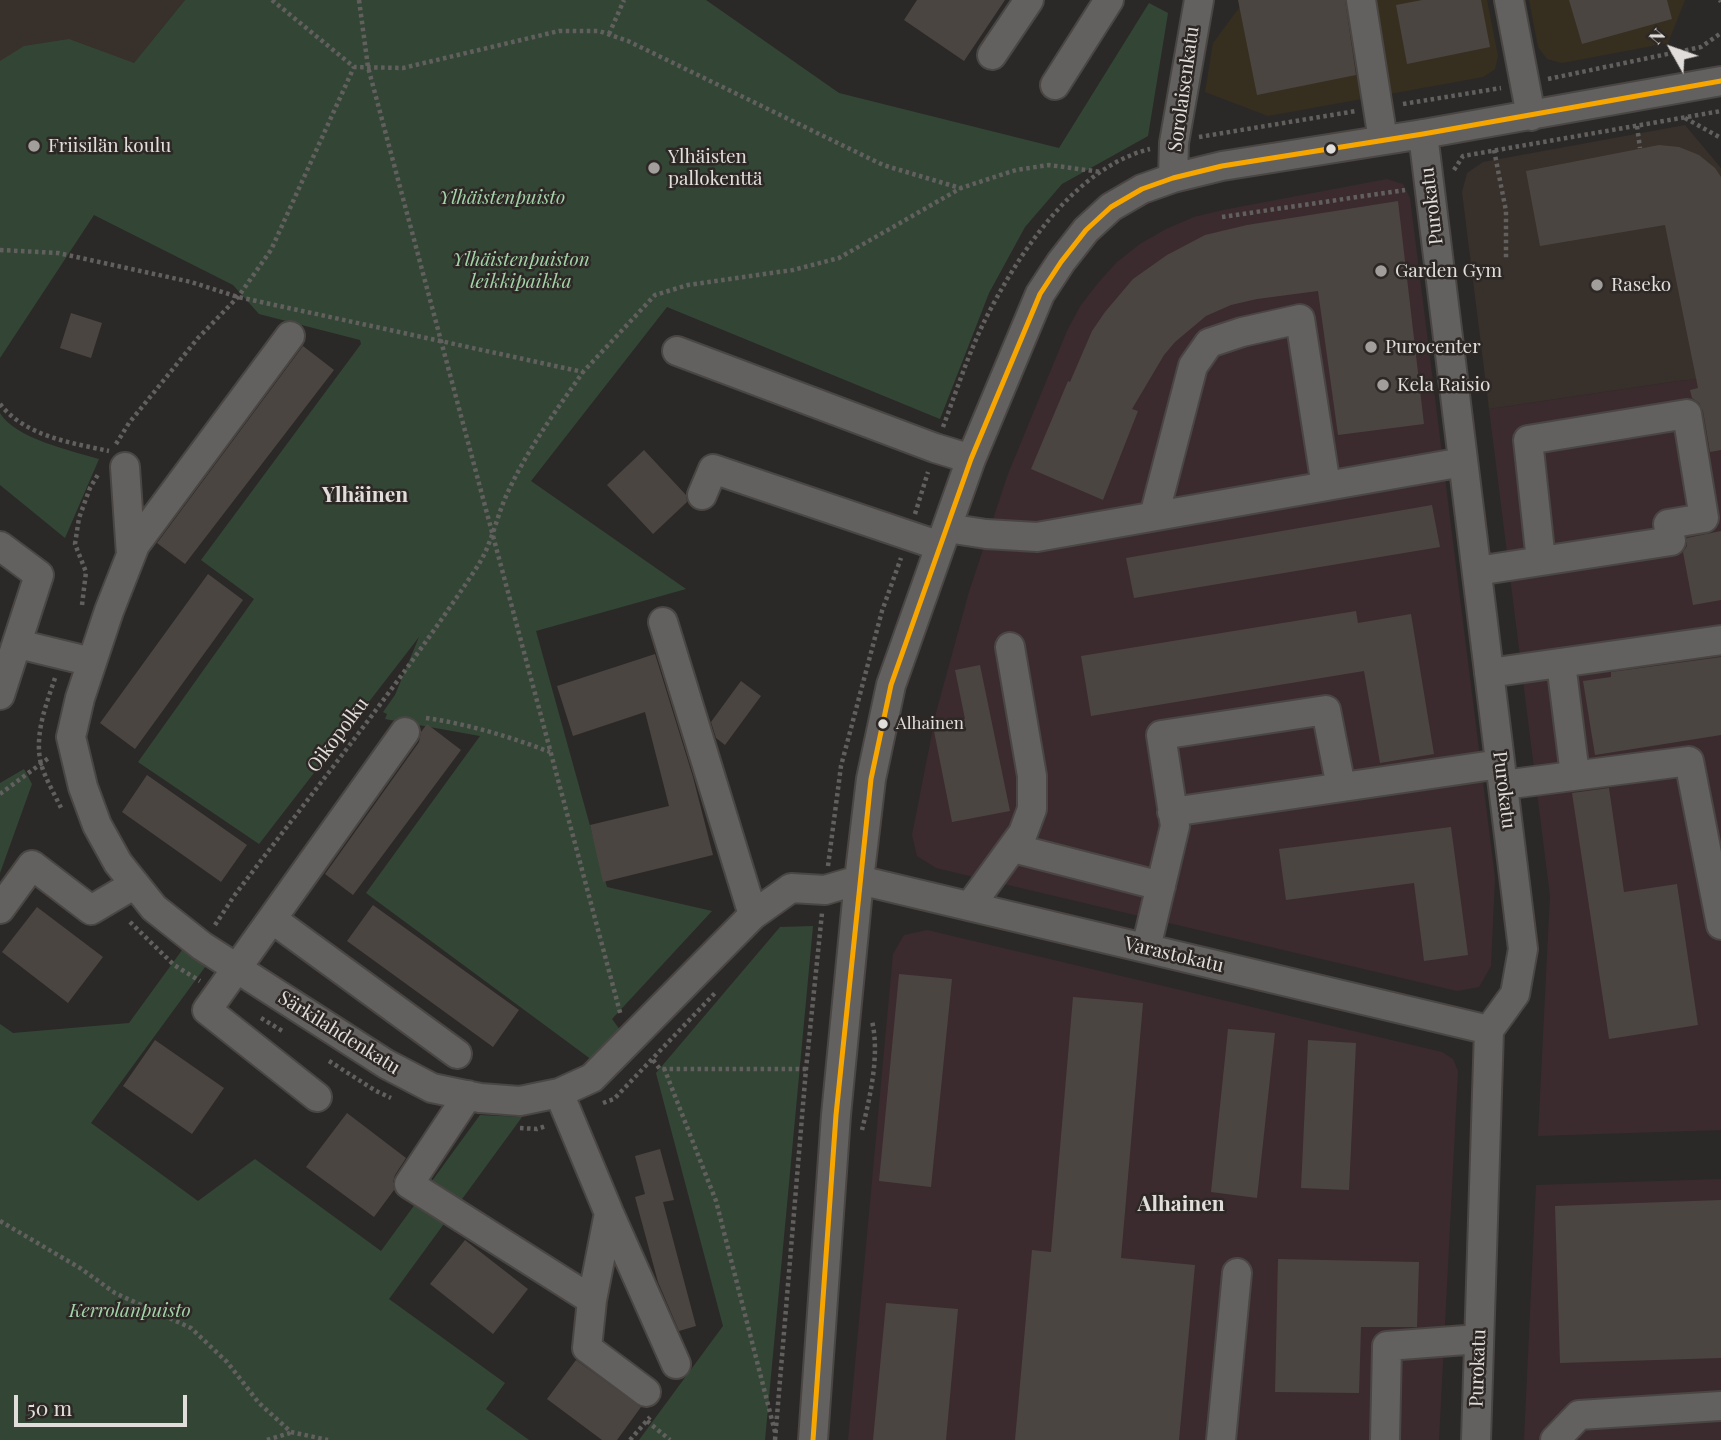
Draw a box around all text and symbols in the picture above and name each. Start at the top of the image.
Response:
north arrow [1637,14,1707,84]
text: N [1642,22,1670,49]
street label: Sorolaisenkatu [1164,25,1204,153]
place label: Friisilän koulu [48,135,171,157]
marker: Friisilän koulu [26,138,42,154]
unlabelled marker [1324,142,1338,156]
place label: Ylhäisten pallokenttä [668,146,762,190]
marker: Ylhäisten pallokenttä [646,160,662,176]
street label: Purokatu [1416,166,1448,246]
park label: Ylhäistenpuisto [439,187,565,209]
park label: Ylhäistenpuiston leikkipaikka [452,249,590,293]
place label: Garden Gym [1395,260,1502,282]
marker: Garden Gym [1373,263,1389,279]
place label: Raseko [1611,274,1671,296]
marker: Raseko [1589,277,1605,293]
place label: Purocenter [1385,336,1481,358]
marker: Purocenter [1363,339,1379,355]
place label: Kela Raisio [1397,374,1490,396]
marker: Kela Raisio [1375,377,1391,393]
district label: Ylhäinen [322,482,408,508]
street label: Oikopolku [302,693,374,777]
place label: Alhainen [896,714,964,734]
marker: Alhainen [876,717,890,731]
street label: Purokatu [1488,750,1520,830]
street label: Varastokatu [1122,933,1226,977]
street label: Särkilahdenkatu [274,986,404,1080]
district label: Alhainen [1137,1191,1225,1217]
park label: Kerrolanpuisto [69,1300,191,1322]
street label: Purokatu [1465,1329,1491,1407]
scale bar [18,1380,191,1424]
text: 50 m [27,1393,72,1421]

